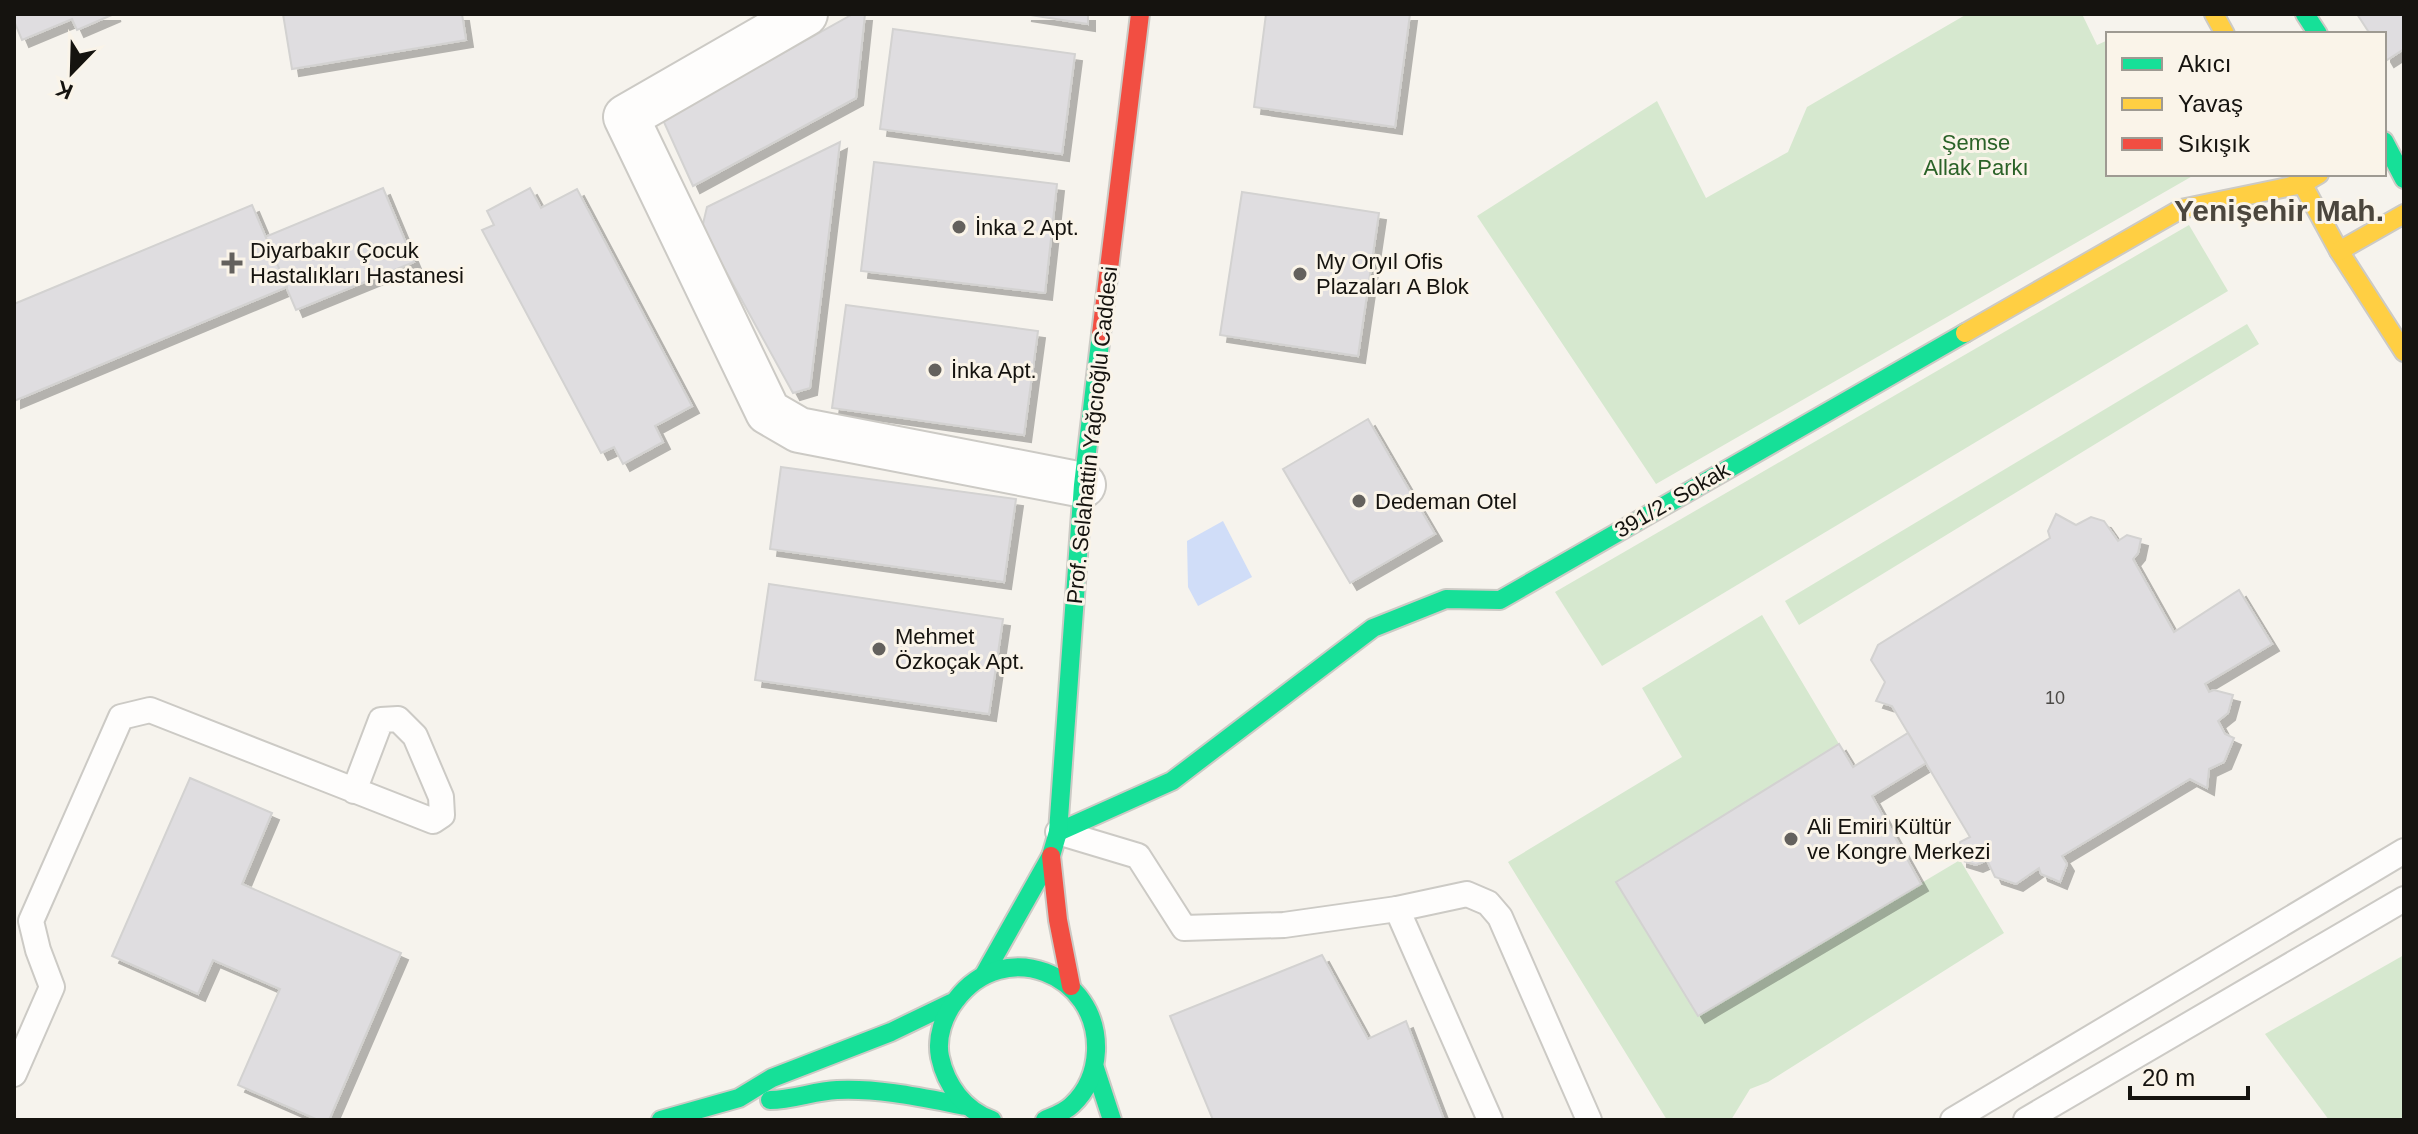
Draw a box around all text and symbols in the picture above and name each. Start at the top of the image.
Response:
north arrow [32,32,112,112]
legend [2106,32,2386,176]
text: Akıcı [2178,50,2231,77]
text: K [52,75,77,105]
text: Yavaş [2178,90,2243,117]
park label: Şemse Allak Parkı [1923,130,2029,180]
text: Sıkışık [2178,130,2251,157]
district label: Yenişehir Mah. [2174,194,2384,227]
place label: İnka 2 Apt. [975,215,1079,240]
marker: İnka 2 Apt. [950,218,968,236]
place label: Diyarbakır Çocuk Hastalıkları Hastanesi [250,238,464,288]
place label: My Oryıl Ofis Plazaları A Blok [1316,249,1470,299]
marker: Diyarbakır Çocuk Hastalıkları Hastanesi [221,252,243,274]
street label: Prof. Selahattin Yağcıoğlu Caddesi [1062,265,1122,605]
marker: My Oryıl Ofis Plazaları A Blok [1291,265,1309,283]
place label: İnka Apt. [951,358,1037,383]
marker: İnka Apt. [926,361,944,379]
street label: 391/2. Sokak [1610,457,1735,543]
place label: Dedeman Otel [1375,489,1517,514]
marker: Dedeman Otel [1350,492,1368,510]
place label: Mehmet Özkoçak Apt. [895,624,1025,674]
marker: Mehmet Özkoçak Apt. [870,640,888,658]
house number: 10 [2045,688,2065,708]
place label: Ali Emiri Kültür ve Kongre Merkezi [1807,814,1990,864]
marker: Ali Emiri Kültür ve Kongre Merkezi [1782,830,1800,848]
scale bar [2130,1050,2248,1100]
text: 20 m [2142,1064,2195,1091]

